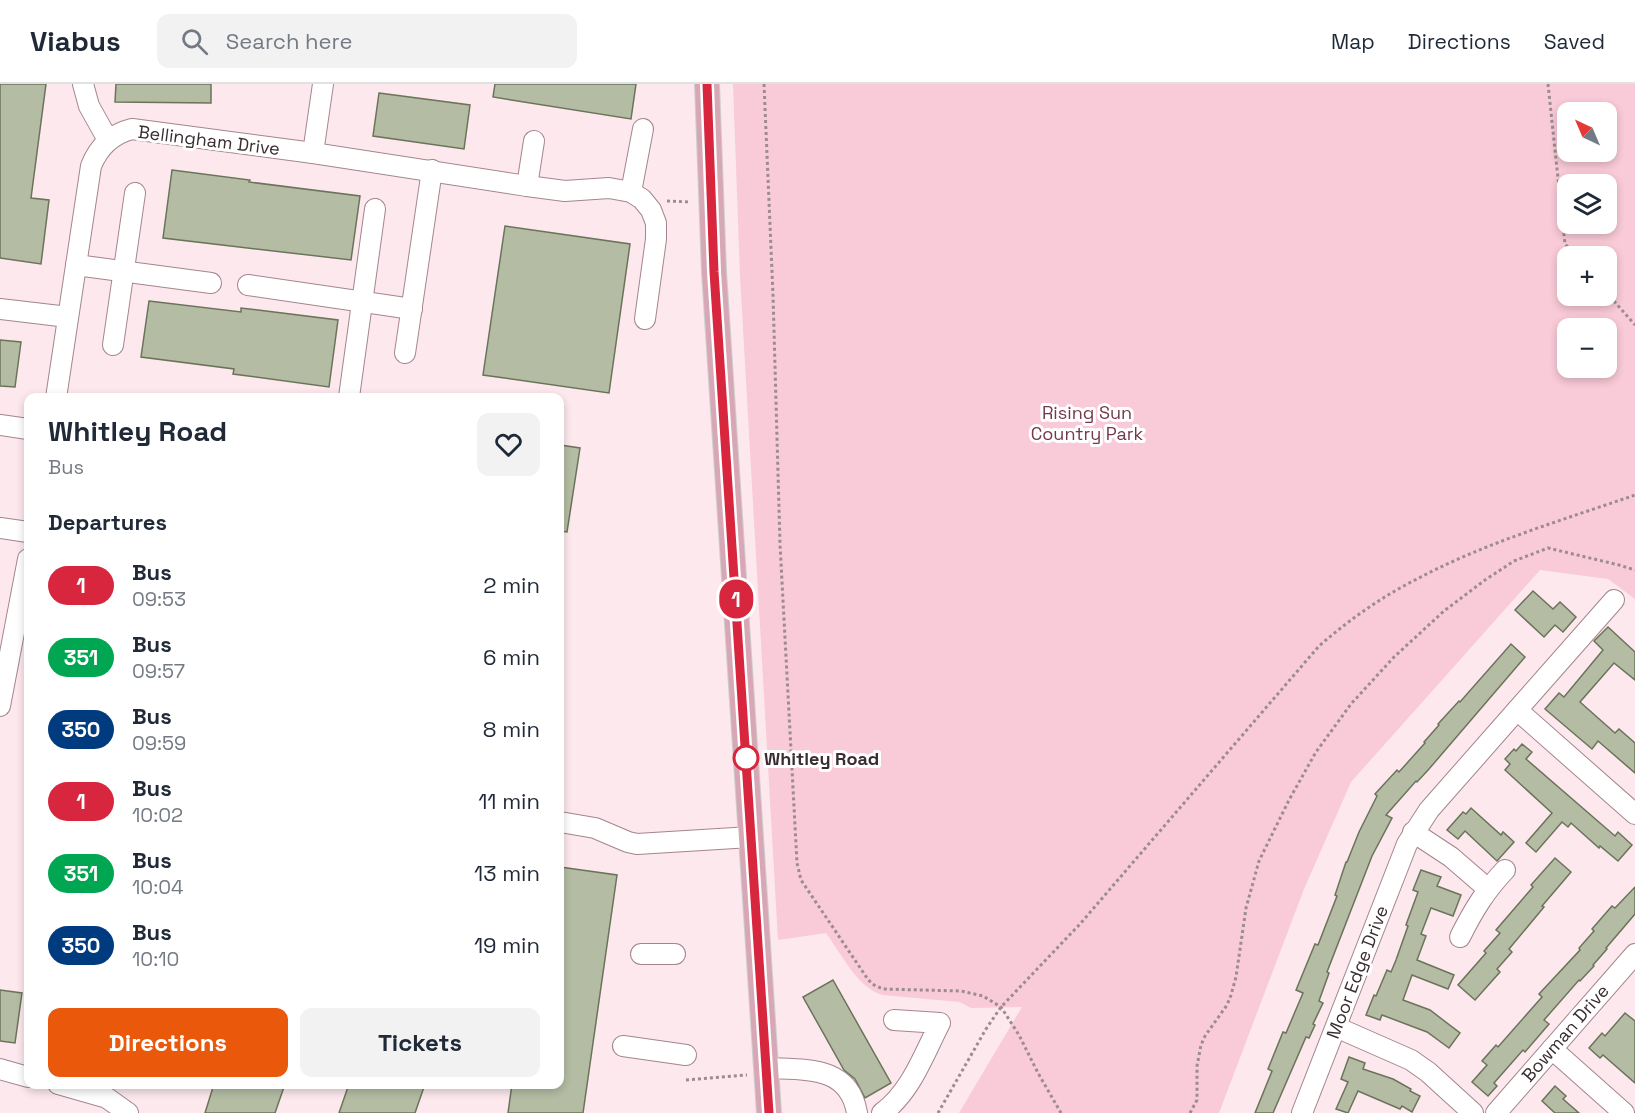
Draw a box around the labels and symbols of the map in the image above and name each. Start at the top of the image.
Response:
north arrow [1557,102,1617,162]
street label: Bellingham Drive [137,120,281,160]
park label: Rising Sun Country Park [1031,401,1144,445]
line badge: 1 [716,580,756,618]
marker: Whitley Road [733,745,759,771]
place label: Whitley Road [764,747,879,770]
street label: Moor Edge Drive [1321,902,1393,1042]
street label: Bowman Drive [1516,979,1614,1087]

